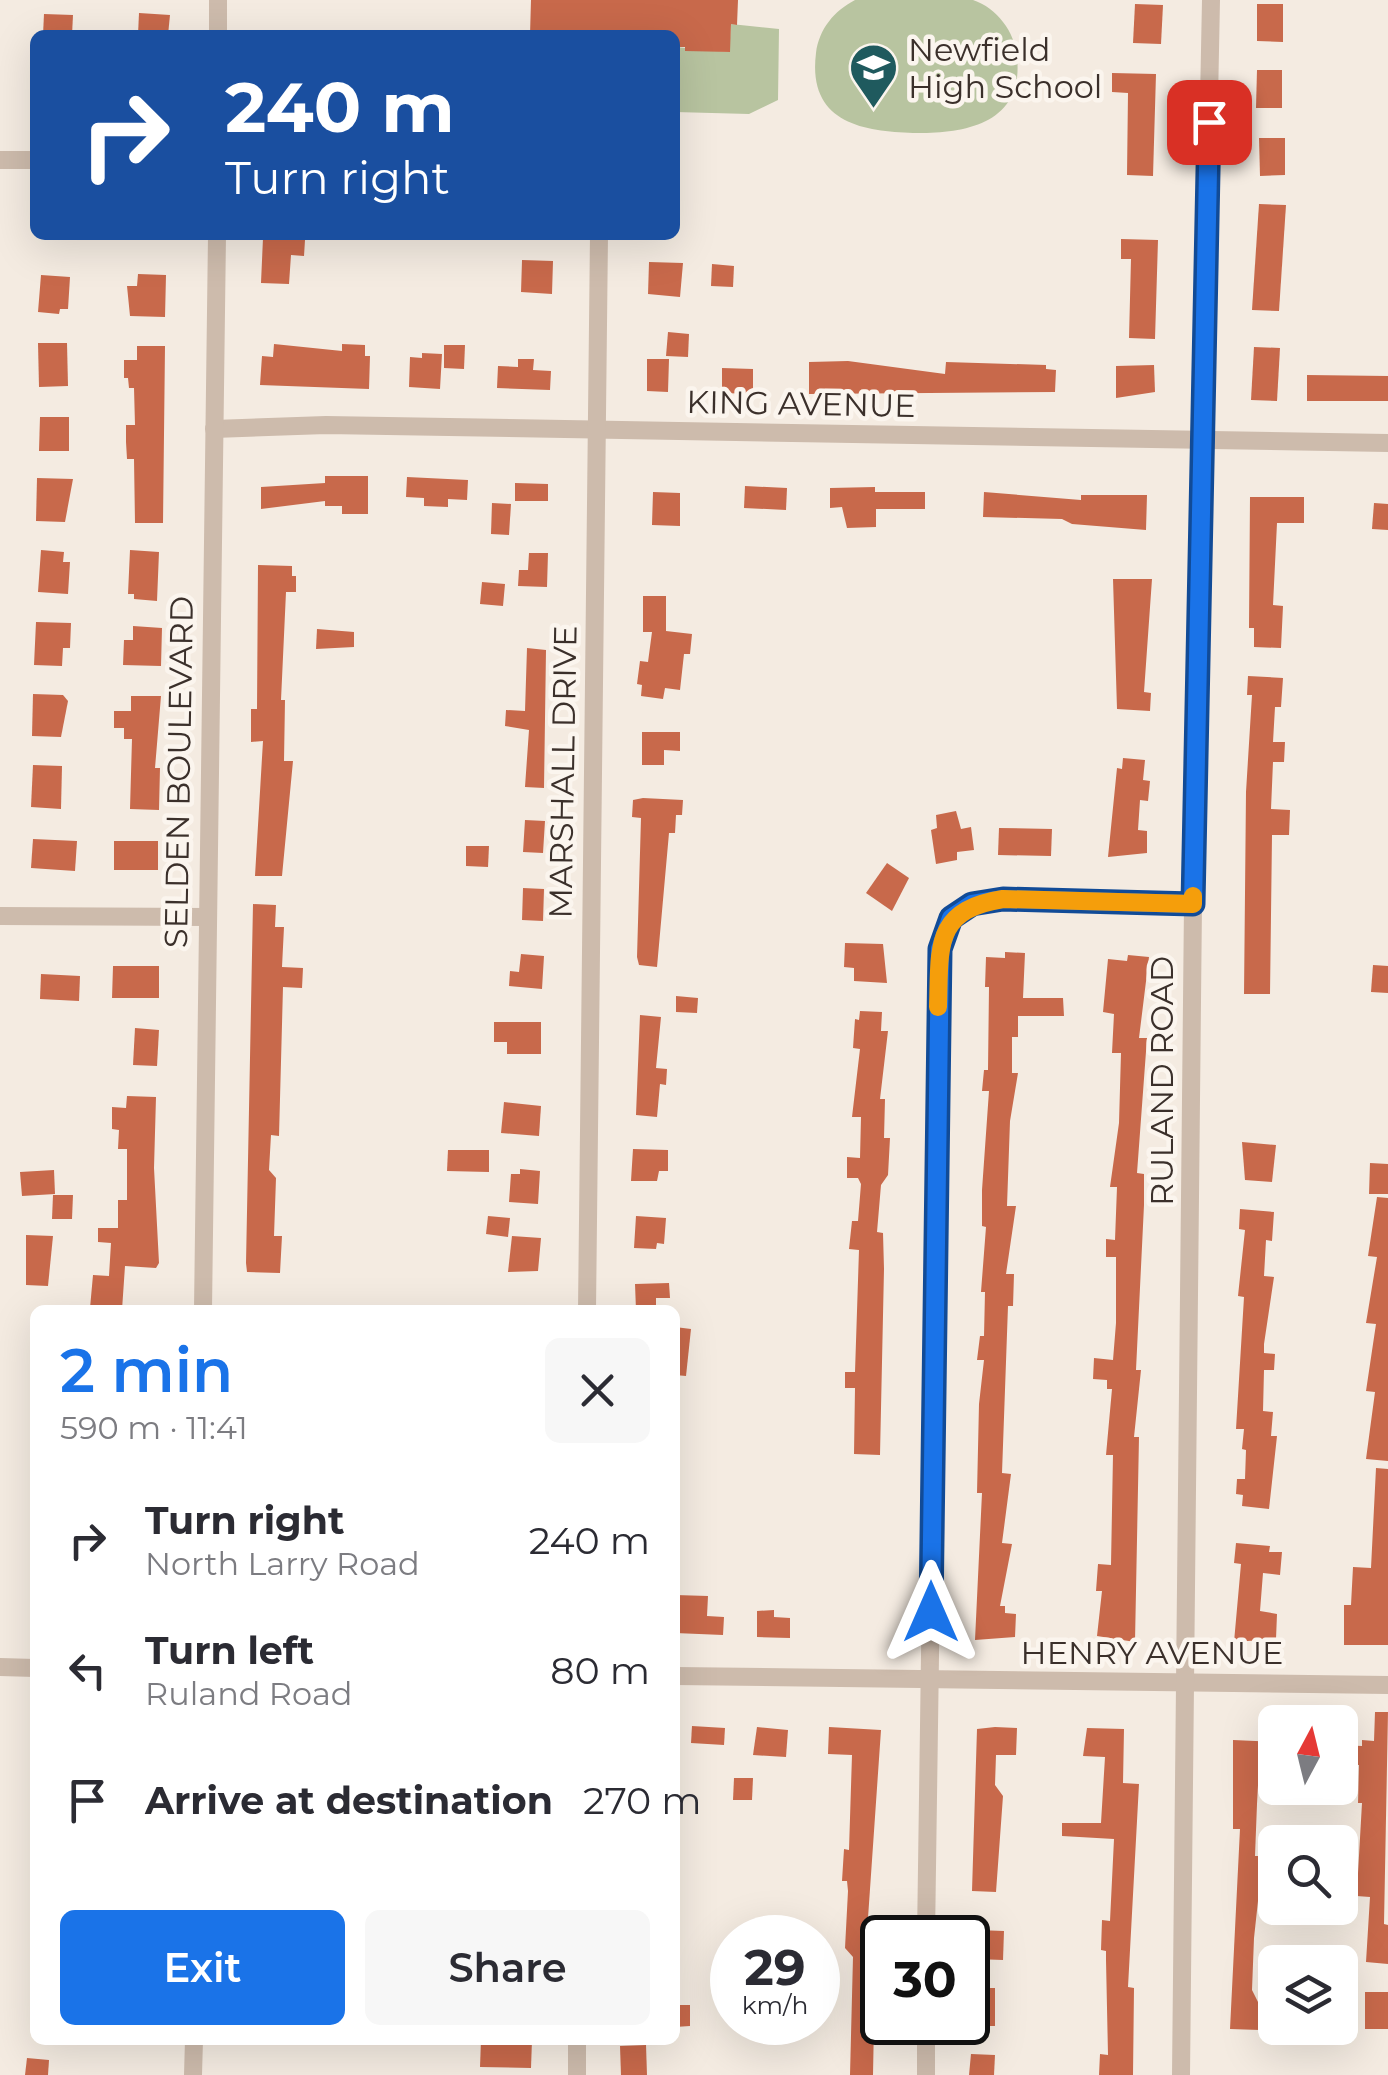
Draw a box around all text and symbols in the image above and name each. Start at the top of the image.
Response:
place label: Newfield High School [908,30,1102,106]
school or university icon: Newfield High School [847,42,899,110]
text: 240 m [225,64,455,150]
icon: right [60,70,190,200]
pin [1167,80,1252,165]
icon: arrive [1182,95,1237,150]
text: Turn right [225,150,450,205]
street label: KING AVENUE [686,382,916,425]
street label: SELDEN BOULEVARD [156,596,201,948]
street label: MARSHALL DRIVE [540,625,585,919]
street label: RULAND ROAD [1142,956,1181,1206]
text: 2 min [60,1334,233,1407]
button: close [545,1338,650,1443]
text: 590 m · 11:41 [60,1408,248,1447]
text: Turn right [145,1497,344,1544]
icon: right [60,1513,115,1568]
text: 240 m [529,1517,650,1564]
text: North Larry Road [145,1544,420,1583]
position arrow [879,1560,983,1664]
text: Turn left [145,1627,314,1674]
street label: HENRY AVENUE [1021,1633,1283,1672]
icon: left [60,1643,115,1698]
text: 80 m [550,1647,650,1694]
text: Ruland Road [145,1674,353,1713]
north arrow [1258,1705,1358,1805]
map controls [1258,1705,1358,2045]
icon: arrive [60,1773,115,1828]
text: Arrive at destination [145,1777,553,1824]
text: 270 m [583,1777,701,1824]
button: search [1258,1825,1358,1925]
button: Exit [60,1910,345,2025]
button: Share [365,1910,650,2025]
speed limit sign: 30 [860,1915,990,2045]
text: 29 [744,1937,806,1998]
button: layers [1258,1945,1358,2045]
text: km/h [742,1990,808,2020]

